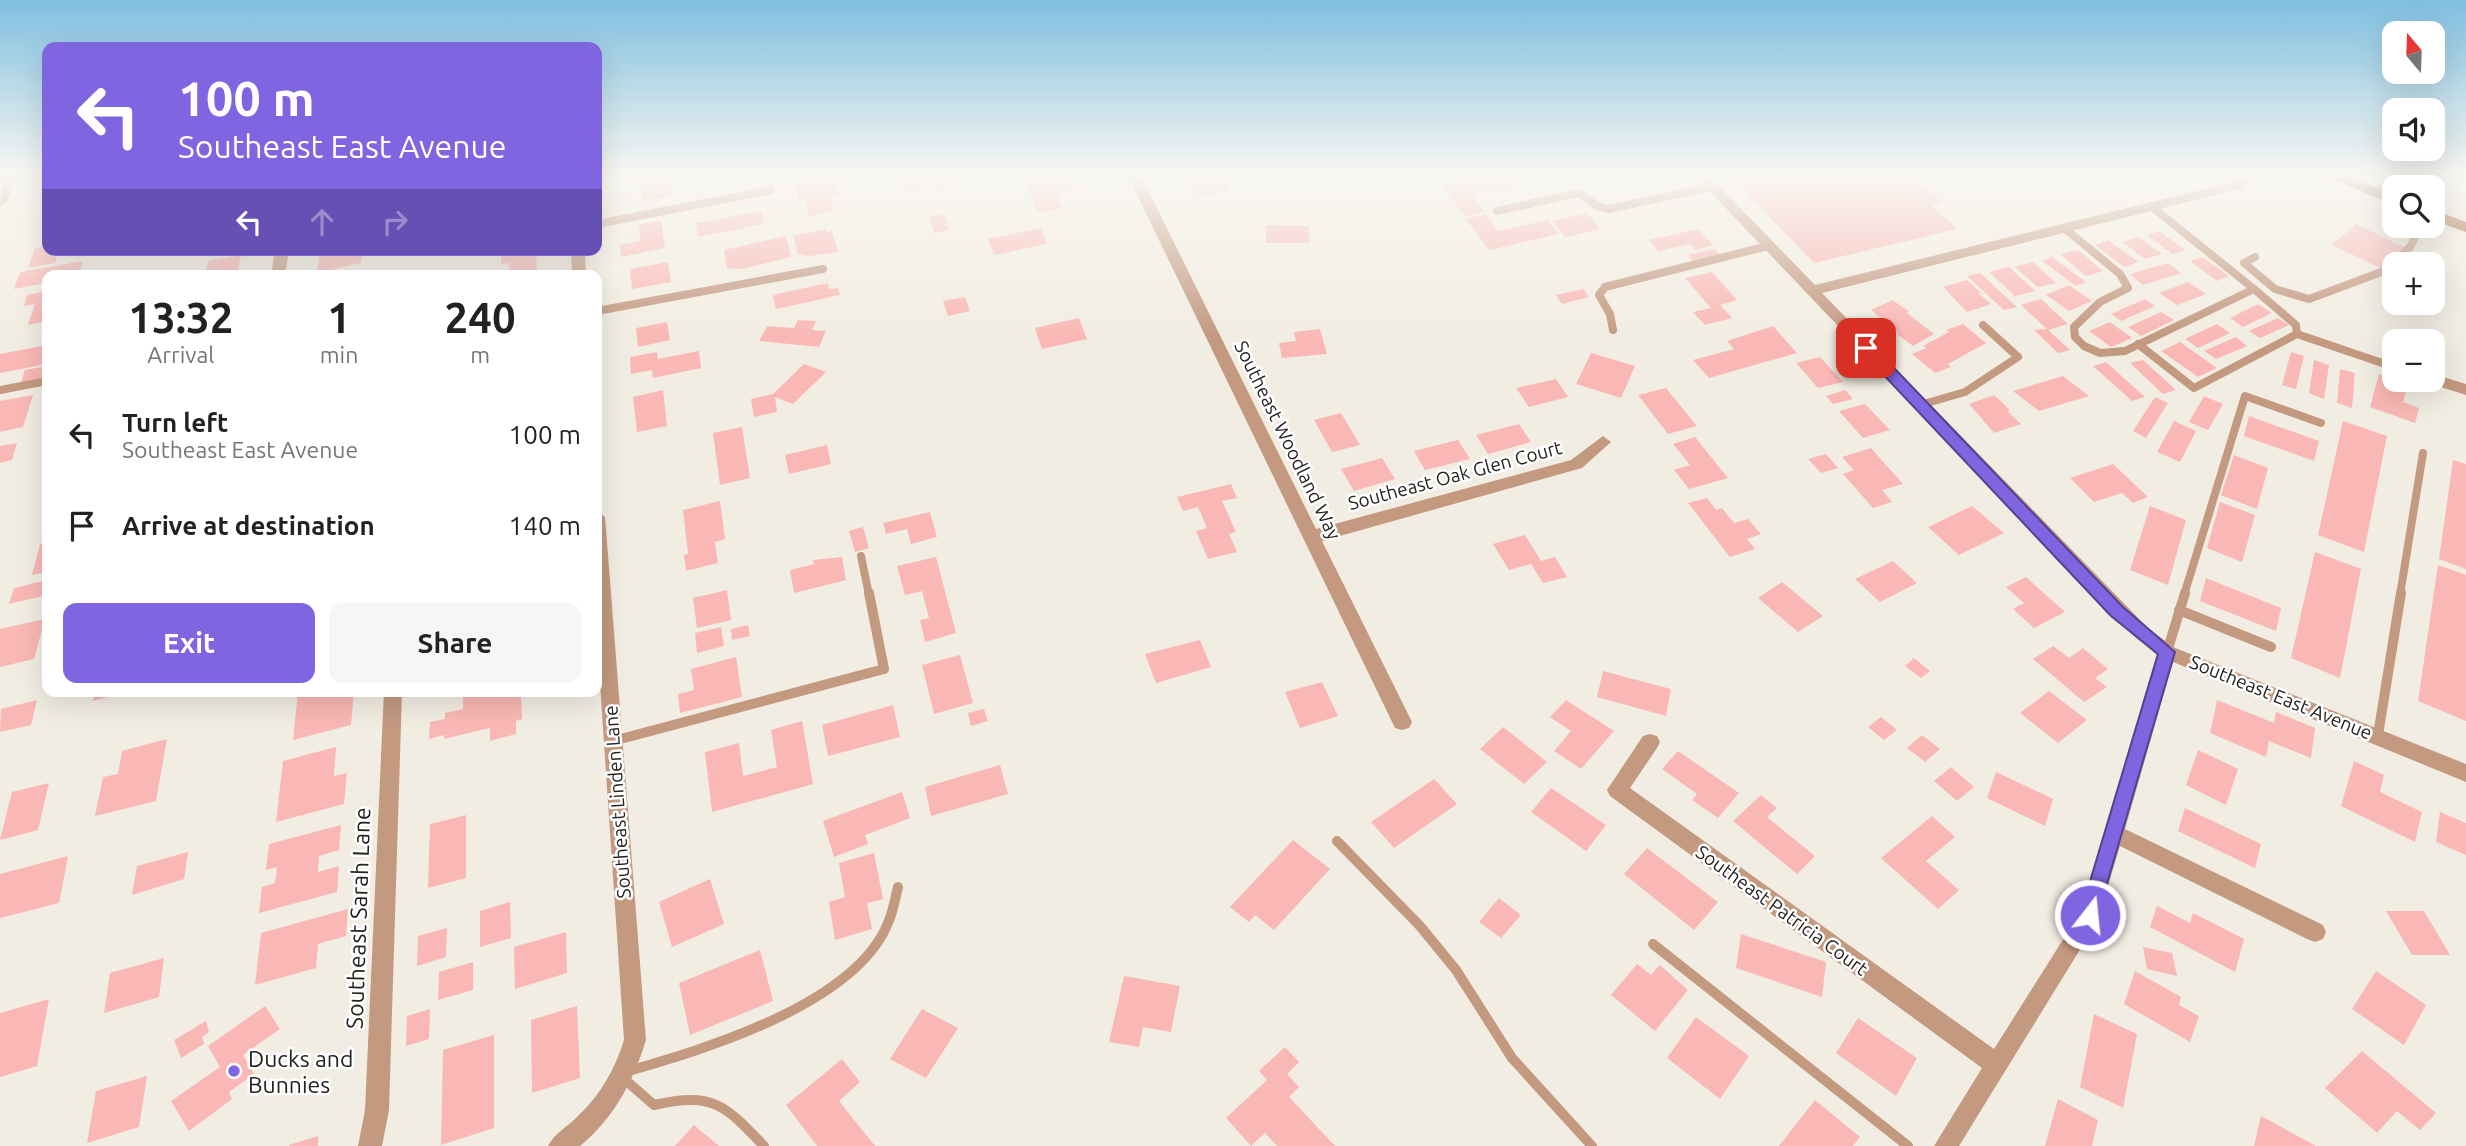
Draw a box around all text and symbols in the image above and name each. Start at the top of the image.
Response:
north arrow [2382,21,2445,84]
map controls [2382,21,2445,392]
icon: left [63,70,154,161]
text: 100 m [178,70,315,125]
button: sound [2382,98,2445,161]
text: Southeast East Avenue [178,128,506,164]
button: search [2382,175,2445,238]
icon: left [230,203,268,241]
icon: ahead [303,203,341,241]
icon: right [376,203,414,241]
button: + [2382,252,2445,315]
text: 13:32 [128,294,233,341]
text: 1 [327,294,351,341]
text: 240 [445,294,516,341]
pin [1836,318,1896,378]
icon: arrive [1847,329,1885,367]
button: − [2382,329,2445,392]
street label: Southeast Woodland Way [1230,337,1346,543]
text: Arrival [147,342,214,367]
text: min [320,342,358,367]
text: m [470,342,490,367]
text: Turn left [122,408,228,437]
icon: left [63,416,101,454]
text: 100 m [509,420,581,449]
street label: Southeast Oak Glen Court [1346,436,1565,514]
text: Southeast East Avenue [122,437,358,462]
icon: arrive [63,507,101,545]
text: Arrive at destination [122,511,375,540]
text: 140 m [509,511,581,540]
button: Exit [63,603,315,683]
button: Share [329,603,581,683]
street label: Southeast East Avenue [2186,650,2376,744]
street label: Southeast Linden Lane [599,705,635,899]
street label: Southeast Sarah Lane [342,807,374,1029]
street label: Southeast Patricia Court [1692,840,1872,980]
position arrow [2053,878,2127,952]
place label: Ducks and Bunnies [248,1046,353,1097]
marker: Ducks and Bunnies [226,1063,242,1079]

